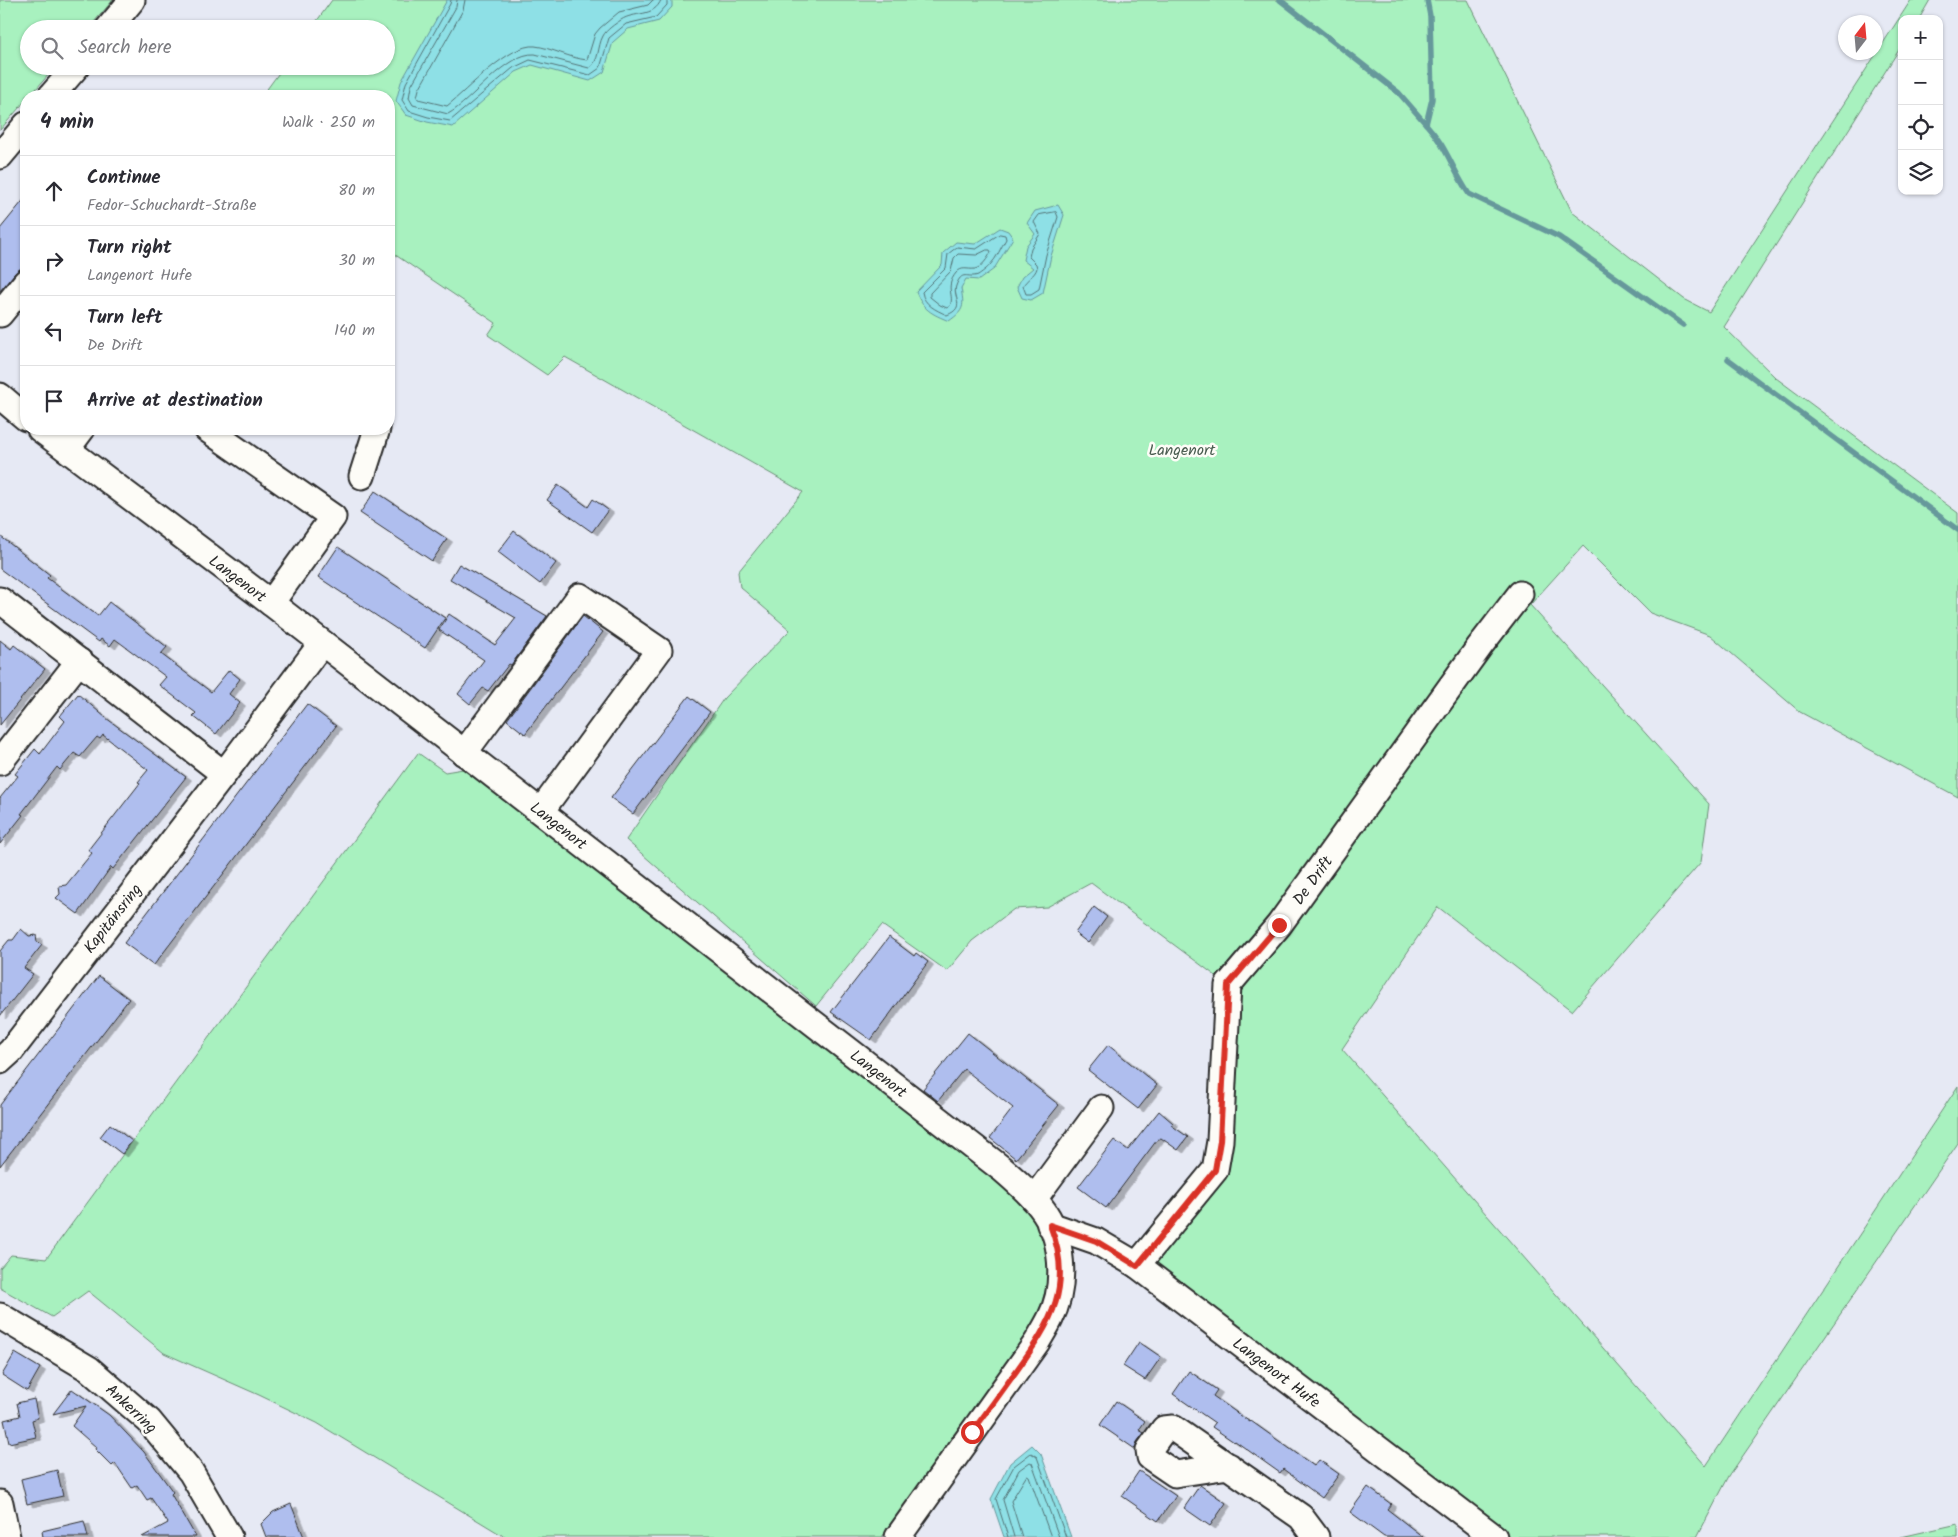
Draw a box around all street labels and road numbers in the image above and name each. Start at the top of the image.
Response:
street label: Langenort [203,549,272,610]
street label: Langenort [524,796,593,857]
street label: De Drift [1287,850,1340,911]
street label: Kapitänsring [78,879,149,959]
street label: Langenort [844,1044,913,1105]
street label: Langenort Hufe [1227,1332,1326,1415]
street label: Ankerring [99,1378,163,1440]

